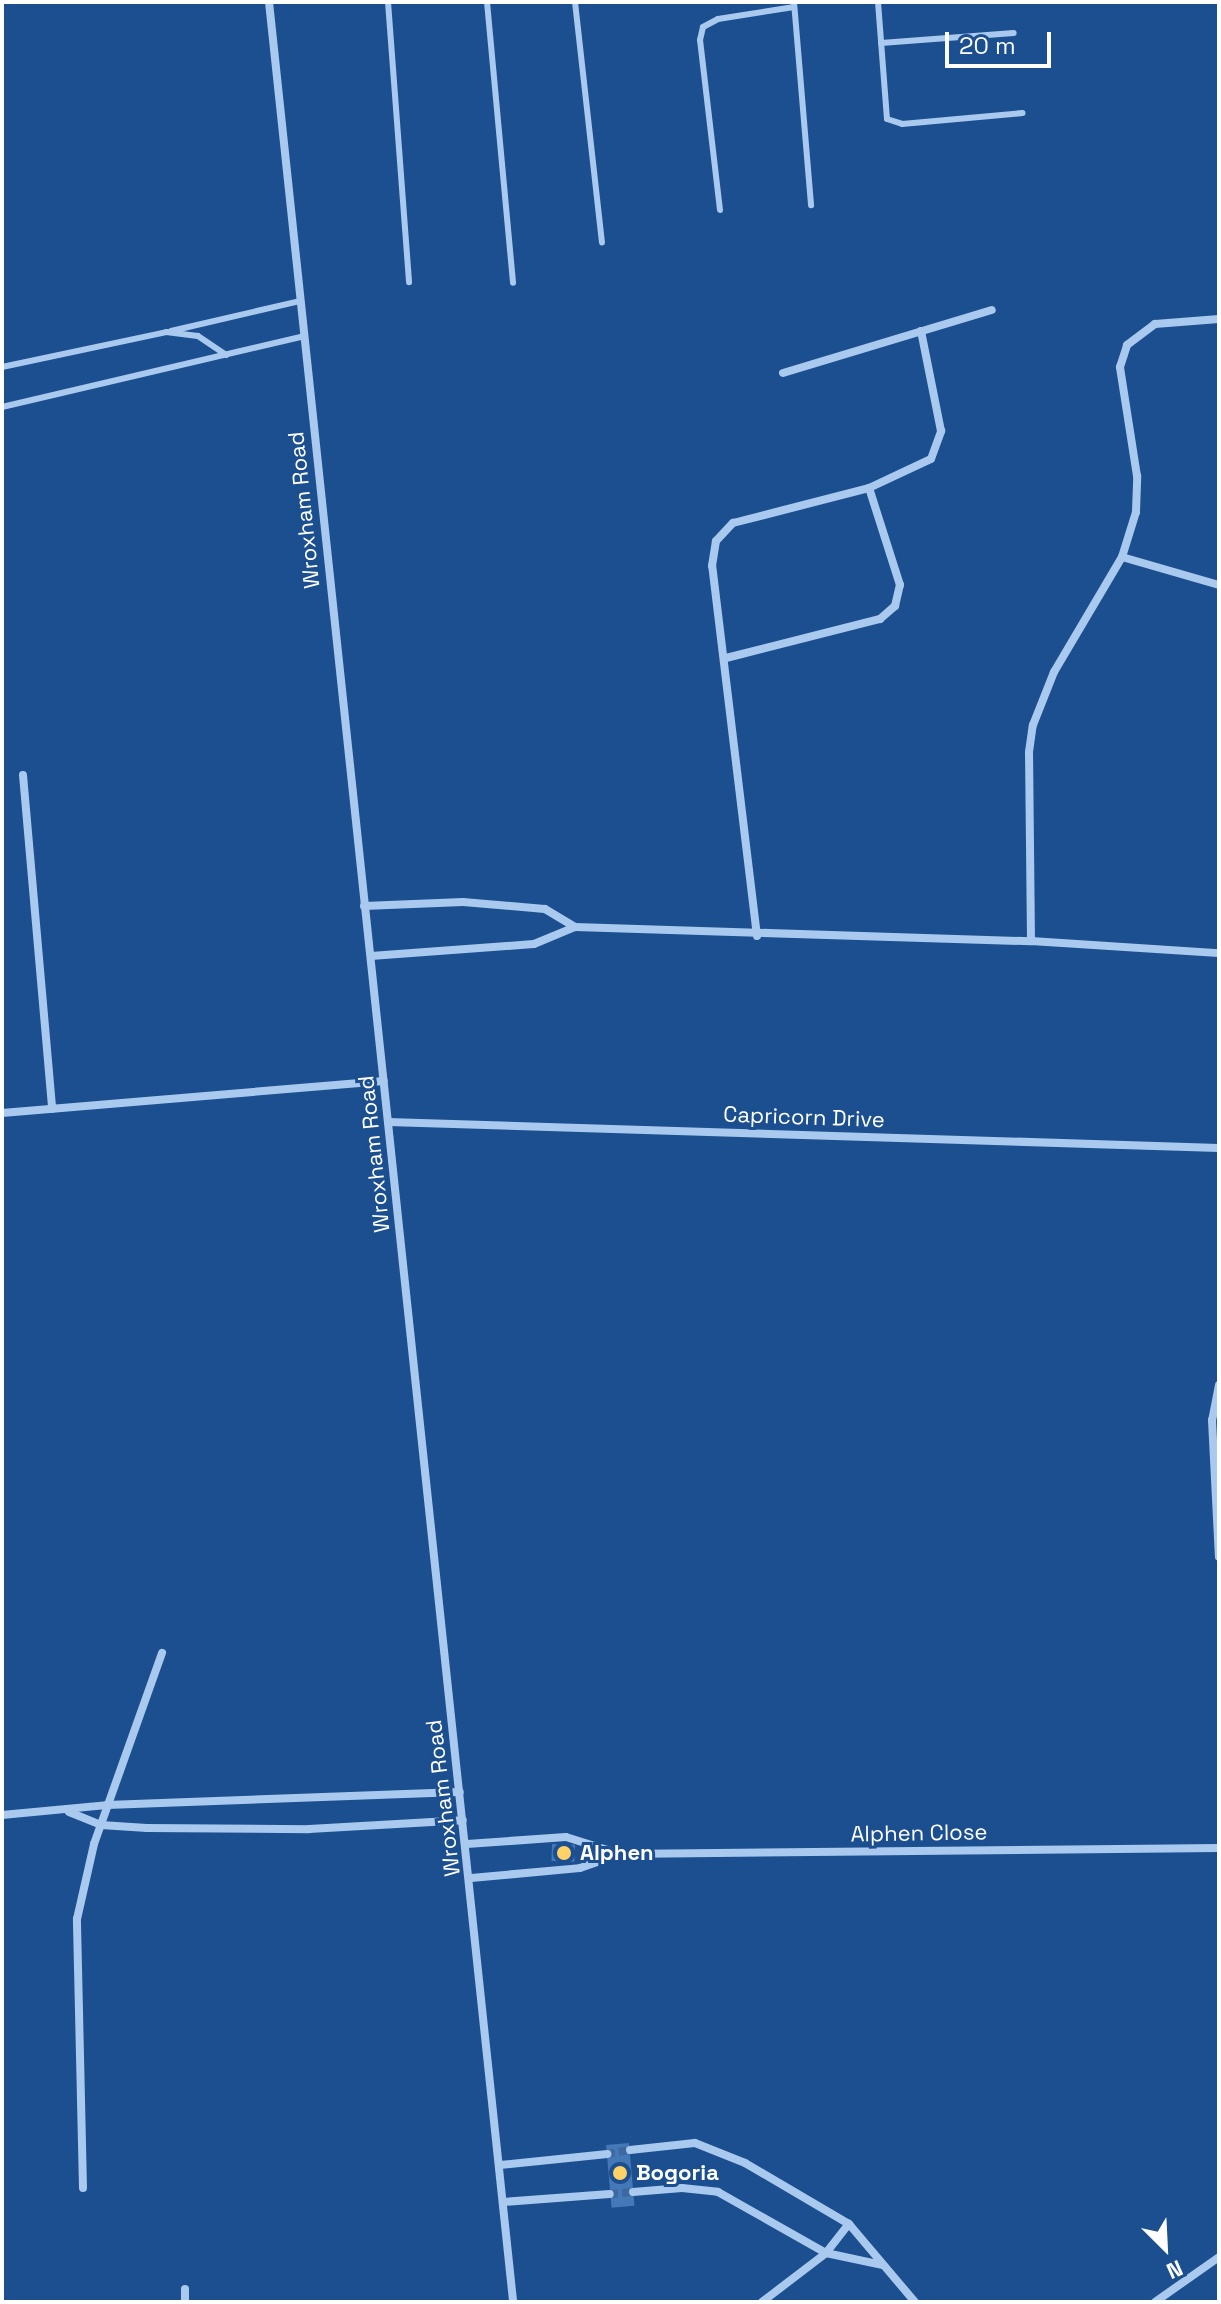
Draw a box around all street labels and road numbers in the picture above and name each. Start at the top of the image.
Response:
street label: Wroxham Road [283,430,325,590]
street label: Wroxham Road [353,1074,395,1234]
street label: Capricorn Drive [723,1101,885,1133]
street label: Wroxham Road [420,1718,466,1878]
street label: Alphen Close [850,1819,988,1847]

